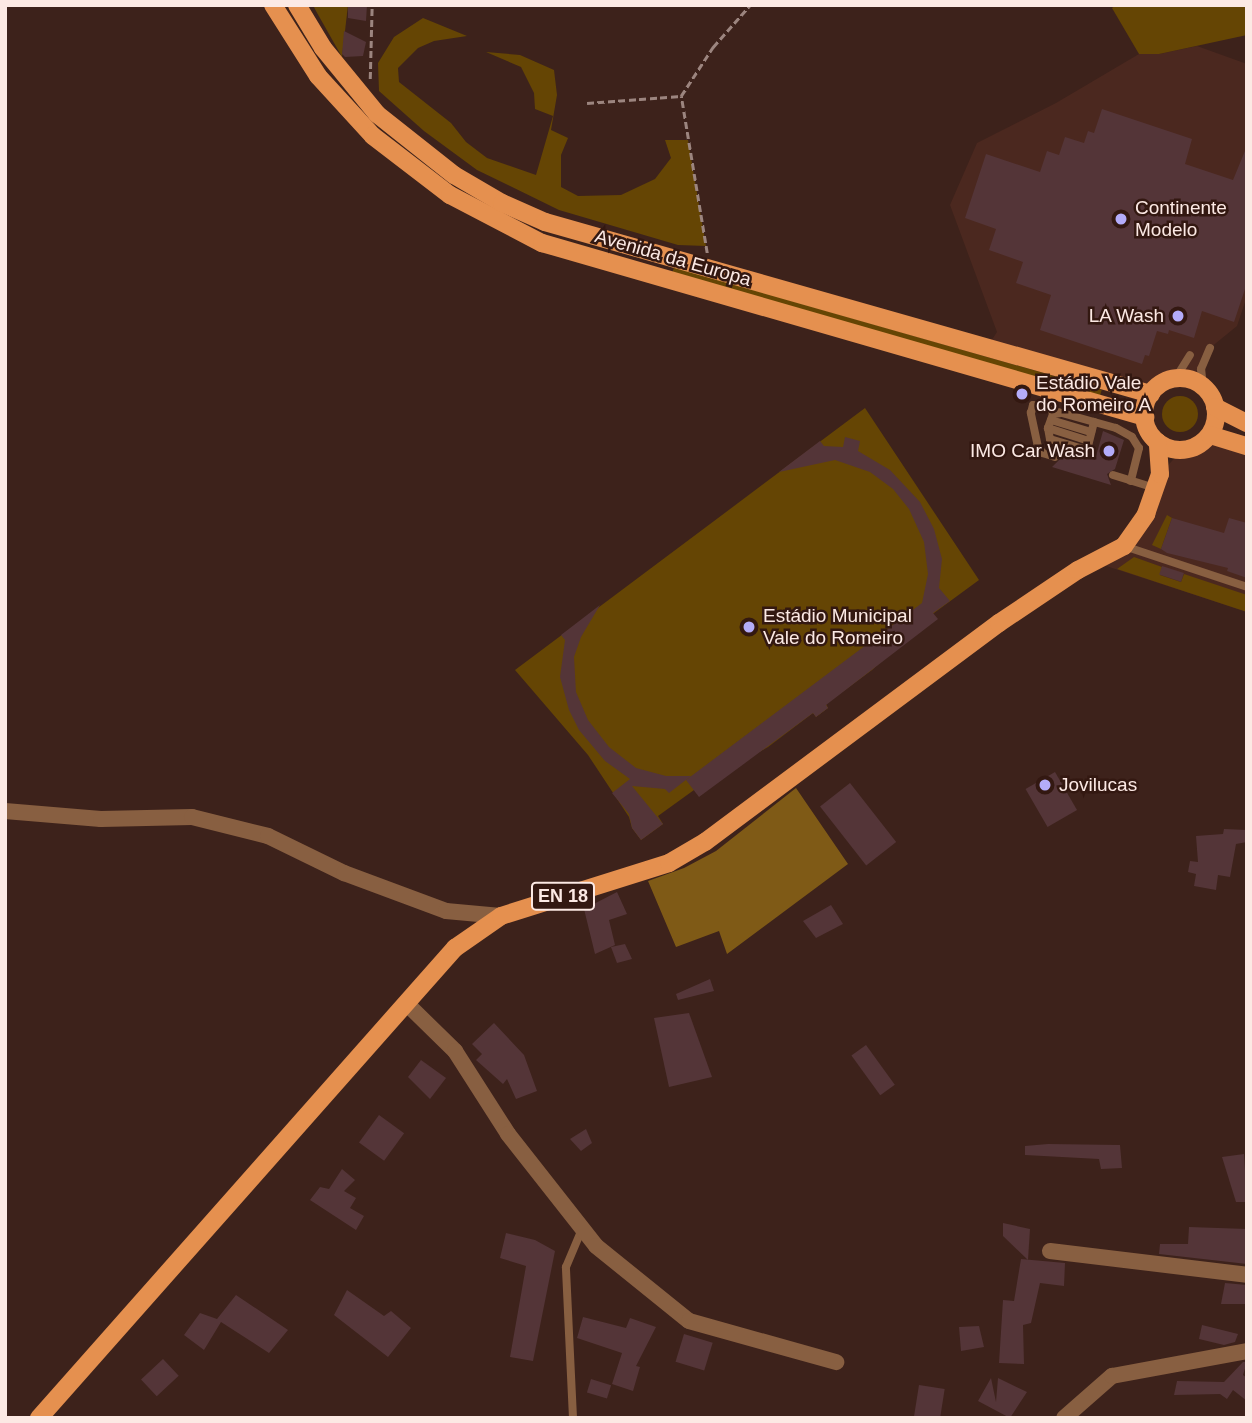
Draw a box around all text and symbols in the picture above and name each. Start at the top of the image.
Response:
place label: Continente Modelo [1135,197,1227,241]
marker: Continente Modelo [1113,211,1129,227]
street label: Avenida da Europa [592,225,754,291]
place label: LA Wash [1088,305,1164,327]
marker: LA Wash [1170,308,1186,324]
place label: Estádio Vale do Romeiro A [1036,372,1152,416]
marker: Estádio Vale do Romeiro A [1014,386,1030,402]
place label: IMO Car Wash [970,440,1095,462]
marker: IMO Car Wash [1101,443,1117,459]
place label: Estádio Municipal Vale do Romeiro [763,605,912,649]
marker: Estádio Municipal Vale do Romeiro [741,619,757,635]
place label: Jovilucas [1059,774,1137,796]
marker: Jovilucas [1037,777,1053,793]
road number: EN 18 [530,882,596,911]

